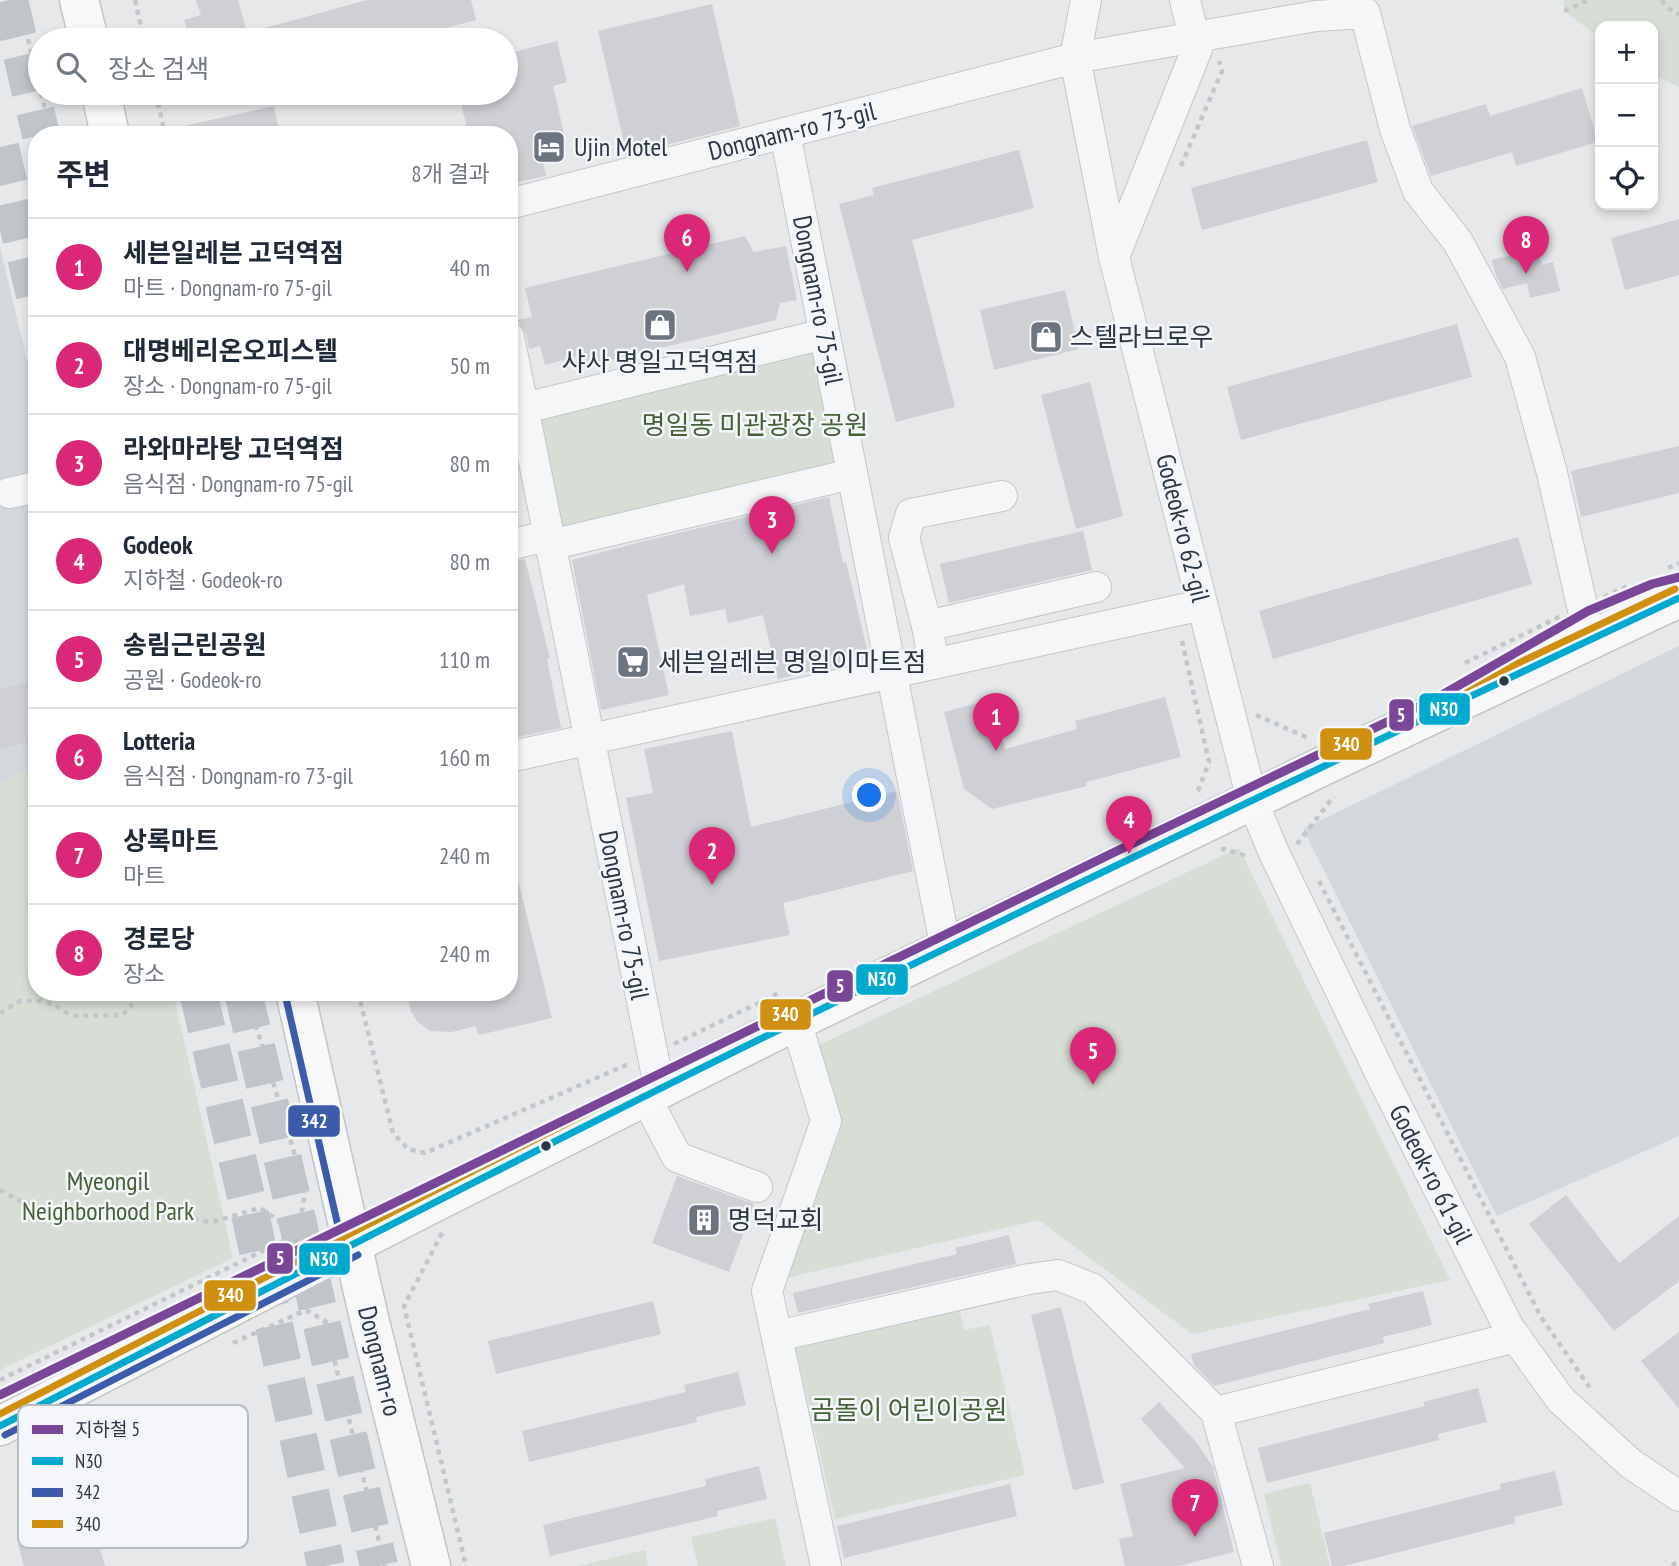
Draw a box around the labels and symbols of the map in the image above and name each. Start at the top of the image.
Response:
street label: Dongnam-ro 73-gil [705,94,879,167]
hotel icon: Ujin Motel [530,128,568,166]
place label: Ujin Motel [574,130,667,163]
street label: Dongnam-ro 75-gil [786,213,851,387]
pin: 6 [664,214,710,272]
pin: 8 [1503,216,1549,274]
shop icon: 샤사 명일고덕역점 [641,306,679,344]
shop icon: 스텔라브로우 [1027,318,1065,356]
place label: 스텔라브로우 [1070,320,1214,353]
place label: 샤사 명일고덕역점 [562,345,758,378]
park label: 명일동 미관광장 공원 [642,408,868,441]
street label: Godeok-ro 62-gil [1149,450,1218,605]
pin: 3 [749,496,795,554]
supermarket icon: 세븐일레븐 명일이마트점 [614,643,652,681]
place label: 세븐일레븐 명일이마트점 [658,645,927,678]
unlabelled marker [1497,674,1511,688]
line badge: N30 [1418,692,1471,726]
pin: 1 [973,693,1019,751]
text: N30 [1430,697,1458,721]
line badge: 5 [1388,698,1415,732]
text: 5 [1396,703,1406,727]
line badge: 340 [1319,727,1373,761]
text: 340 [1332,732,1360,756]
your location [852,778,886,812]
pin: 4 [1106,796,1152,854]
pin: 2 [689,827,735,885]
street label: Dongnam-ro 75-gil [592,828,657,1002]
line badge: N30 [855,963,909,996]
text: N30 [868,967,896,991]
line badge: 5 [826,969,854,1003]
text: 5 [835,974,845,998]
line badge: 340 [759,998,812,1031]
text: 340 [771,1002,799,1026]
pin: 5 [1070,1027,1116,1085]
street label: Godeok-ro 61-gil [1382,1099,1481,1249]
line badge: 342 [287,1104,341,1138]
text: 342 [300,1109,328,1133]
unlabelled marker [539,1139,553,1153]
park label: Myeongil Neighborhood Park [22,1164,194,1227]
building icon: 명덕교회 [685,1201,723,1239]
place label: 명덕교회 [728,1203,824,1236]
line badge: 5 [266,1242,294,1275]
line badge: N30 [298,1242,351,1276]
text: 5 [275,1246,285,1270]
text: N30 [310,1247,338,1271]
line badge: 340 [203,1279,257,1312]
text: 340 [216,1283,244,1307]
street label: Dongnam-ro [351,1302,410,1419]
park label: 곰돌이 어린이공원 [811,1393,1007,1426]
legend [18,1405,248,1548]
text: 지하철 5 [75,1417,140,1441]
text: N30 [75,1449,102,1473]
pin: 7 [1172,1479,1218,1537]
text: 342 [75,1480,101,1504]
text: 340 [75,1512,101,1536]

